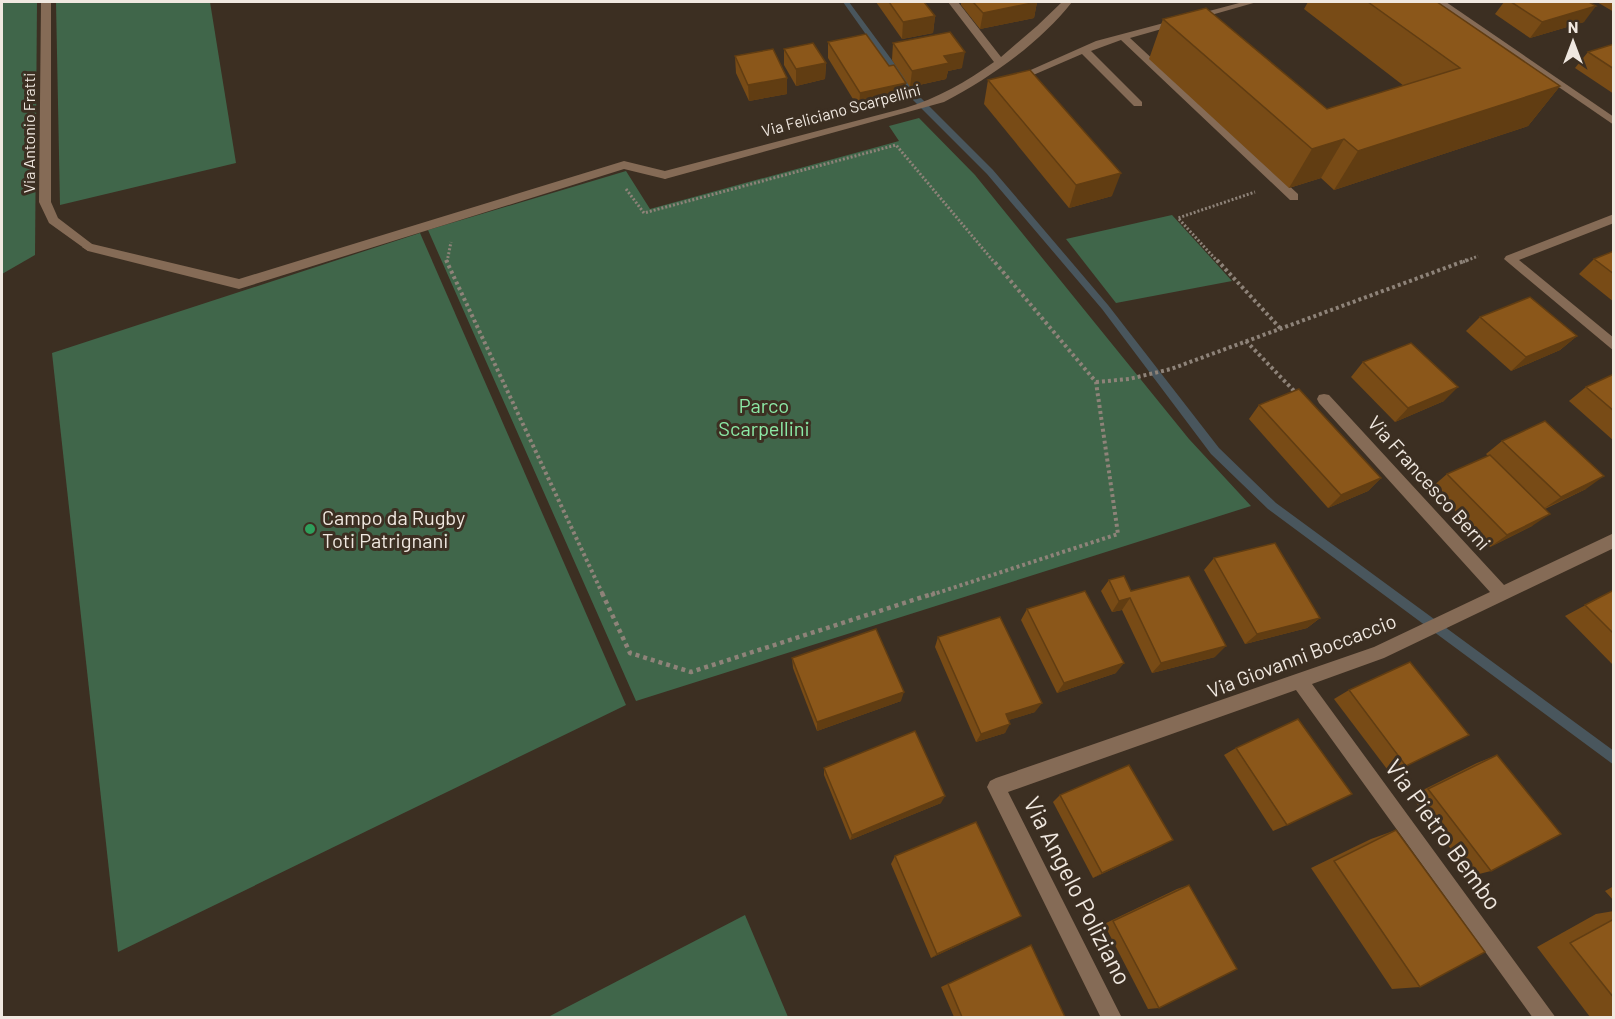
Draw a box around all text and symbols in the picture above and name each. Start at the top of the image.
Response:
north arrow [1543,12,1603,72]
text: N [1568,17,1578,36]
street label: Via Antonio Fratti [19,73,38,193]
street label: Via Feliciano Scarpellini [759,79,922,140]
park label: Parco Scarpellini [718,393,810,440]
street label: Via Francesco Berni [1363,410,1496,554]
place label: Campo da Rugby Toti Patrignani [322,505,465,552]
marker: Campo da Rugby Toti Patrignani [303,522,317,536]
street label: Via Giovanni Boccaccio [1204,608,1399,702]
street label: Via Pietro Bembo [1380,753,1509,915]
street label: Via Angelo Poliziano [1018,791,1138,989]

